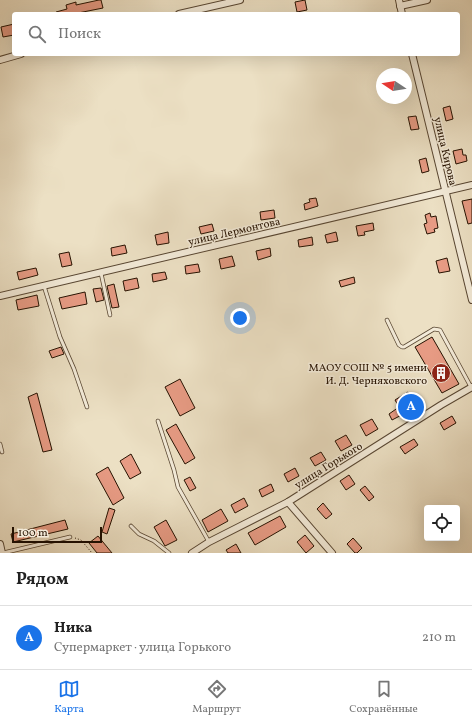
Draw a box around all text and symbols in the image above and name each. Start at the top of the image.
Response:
search box [12,12,460,56]
icon: search [26,23,48,45]
text: Поиск [58,24,101,45]
north arrow [376,68,412,104]
street label: улица Кирова [429,115,460,188]
street label: улица Лермонтова [187,214,282,250]
your location [230,308,250,328]
place label: МАОУ СОШ № 5 имени И. Д. Черняховского [308,361,427,389]
building icon: МАОУ СОШ № 5 имени И. Д. Черняховского [430,362,452,384]
pin: A [398,392,424,422]
street label: улица Горького [292,439,366,493]
map controls [424,505,460,541]
button: locate [424,505,460,541]
scale bar [12,525,102,544]
text: 100 m [18,526,48,541]
text: Рядом [16,568,69,591]
text: Ника [54,618,93,639]
text: A [24,629,34,647]
text: 210 m [422,629,456,647]
text: Супермаркет · улица Горького [54,639,231,657]
tab: Карта [54,678,84,717]
tab: Маршрут [192,678,241,717]
tab: Сохранённые [349,678,418,717]

